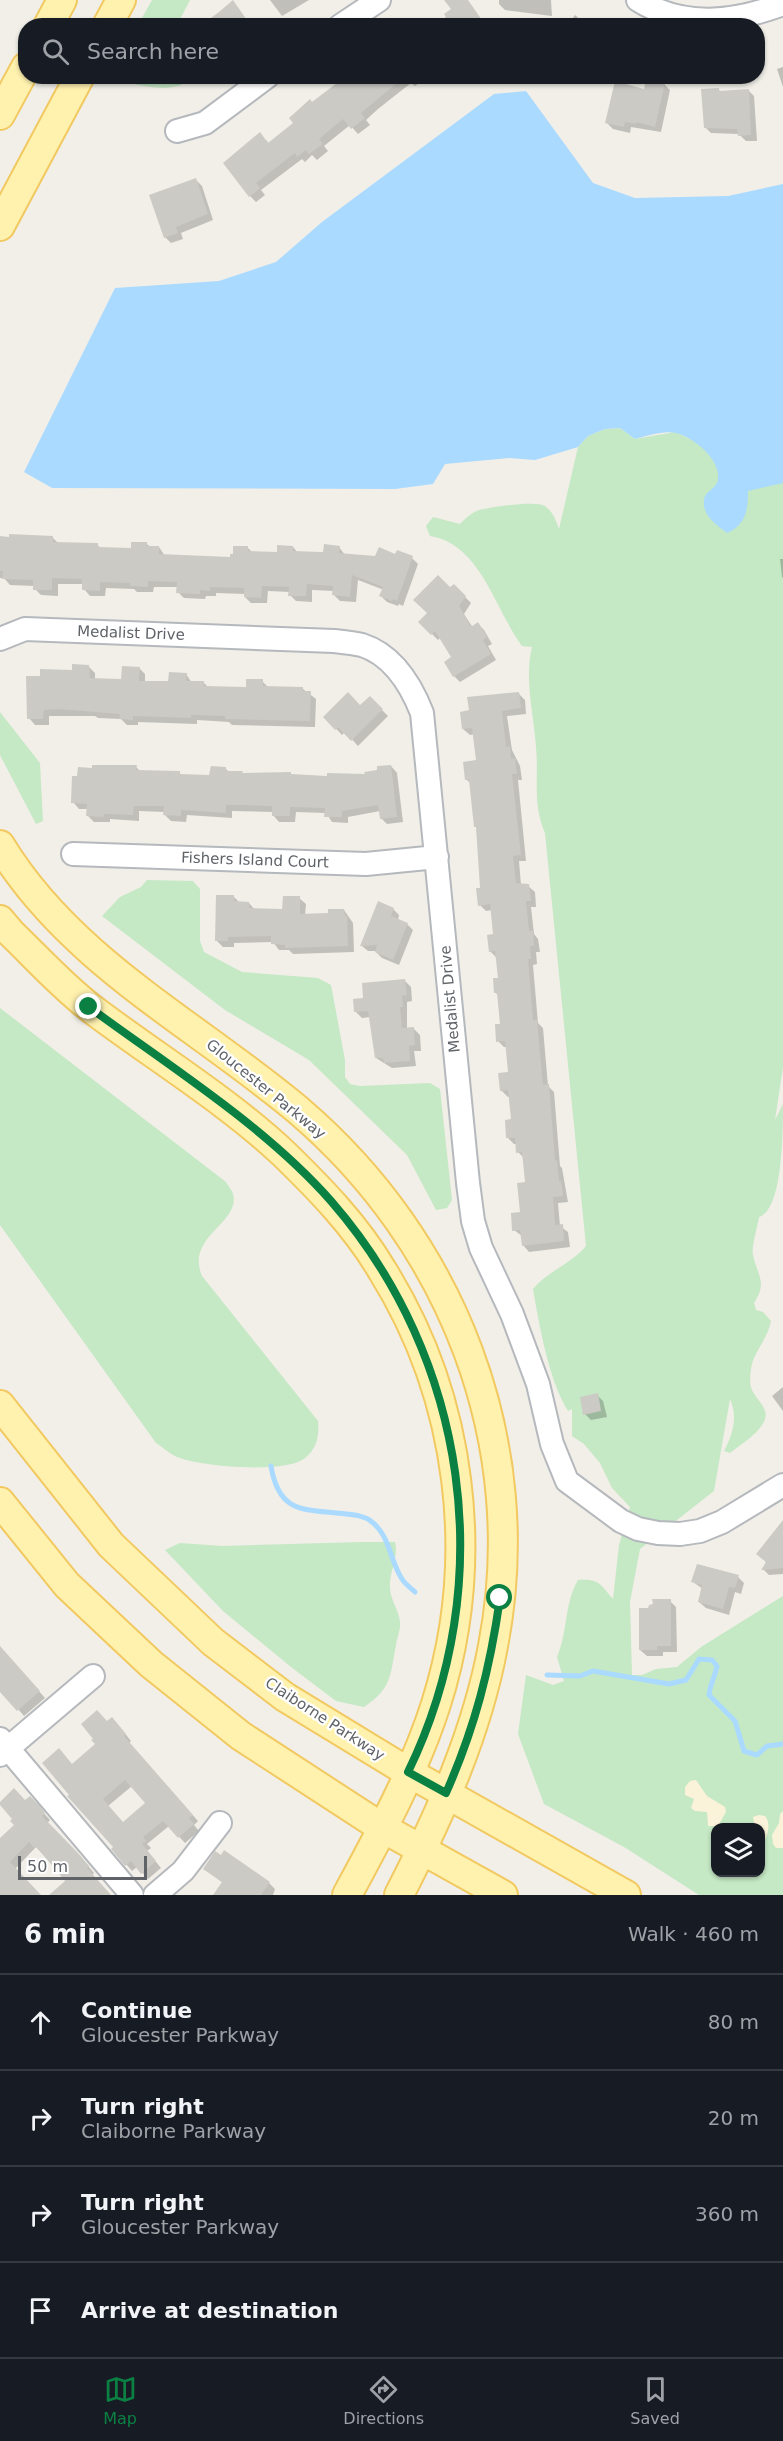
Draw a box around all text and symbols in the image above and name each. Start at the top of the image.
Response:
search box [18,18,765,84]
icon: search [39,35,72,68]
text: Search here [87,39,219,64]
street label: Medalist Drive [77,622,185,644]
street label: Fishers Island Court [181,848,329,872]
street label: Medalist Drive [436,945,464,1053]
route end [75,993,101,1019]
street label: Gloucester Parkway [203,1035,329,1143]
route start [486,1584,512,1610]
street label: Claiborne Parkway [262,1674,388,1764]
map controls [711,1823,765,1877]
button: layers [711,1823,765,1877]
scale bar [18,1853,147,1880]
text: 50 m [27,1857,68,1876]
text: 6 min [24,1919,106,1949]
text: Walk · 460 m [628,1922,759,1946]
text: Continue [81,1998,192,2023]
icon: ahead [24,2006,57,2039]
text: 80 m [708,2010,759,2034]
text: Gloucester Parkway [81,2023,279,2047]
text: Turn right [81,2094,204,2119]
icon: right [24,2102,57,2135]
text: 20 m [708,2106,759,2130]
text: Claiborne Parkway [81,2119,266,2143]
text: Turn right [81,2190,204,2215]
icon: right [24,2198,57,2231]
text: 360 m [695,2202,759,2226]
text: Gloucester Parkway [81,2215,279,2239]
icon: arrive [24,2294,57,2327]
text: Arrive at destination [81,2298,338,2323]
tab: Map [103,2373,137,2428]
tab: Directions [343,2373,424,2428]
tab: Saved [630,2373,680,2428]

